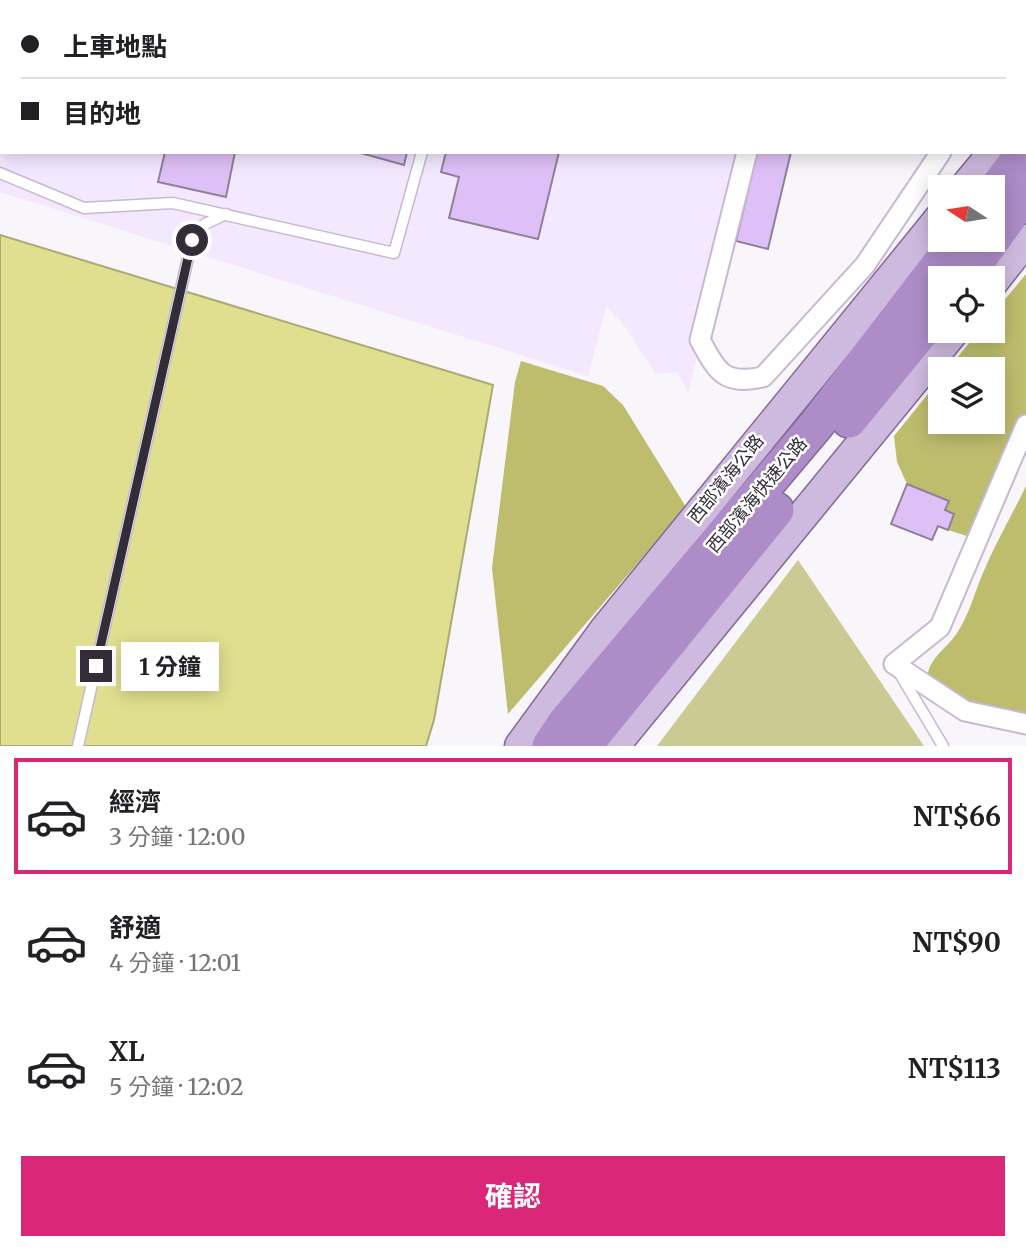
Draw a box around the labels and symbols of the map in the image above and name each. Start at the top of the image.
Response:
north arrow [928,175,1004,252]
route start [176,224,208,256]
street label: 西部濱海公路 [683,429,769,528]
street label: 西部濱海快速公路 [702,432,812,557]
callout: 1 分鐘 [120,642,218,690]
route end [80,650,112,682]

